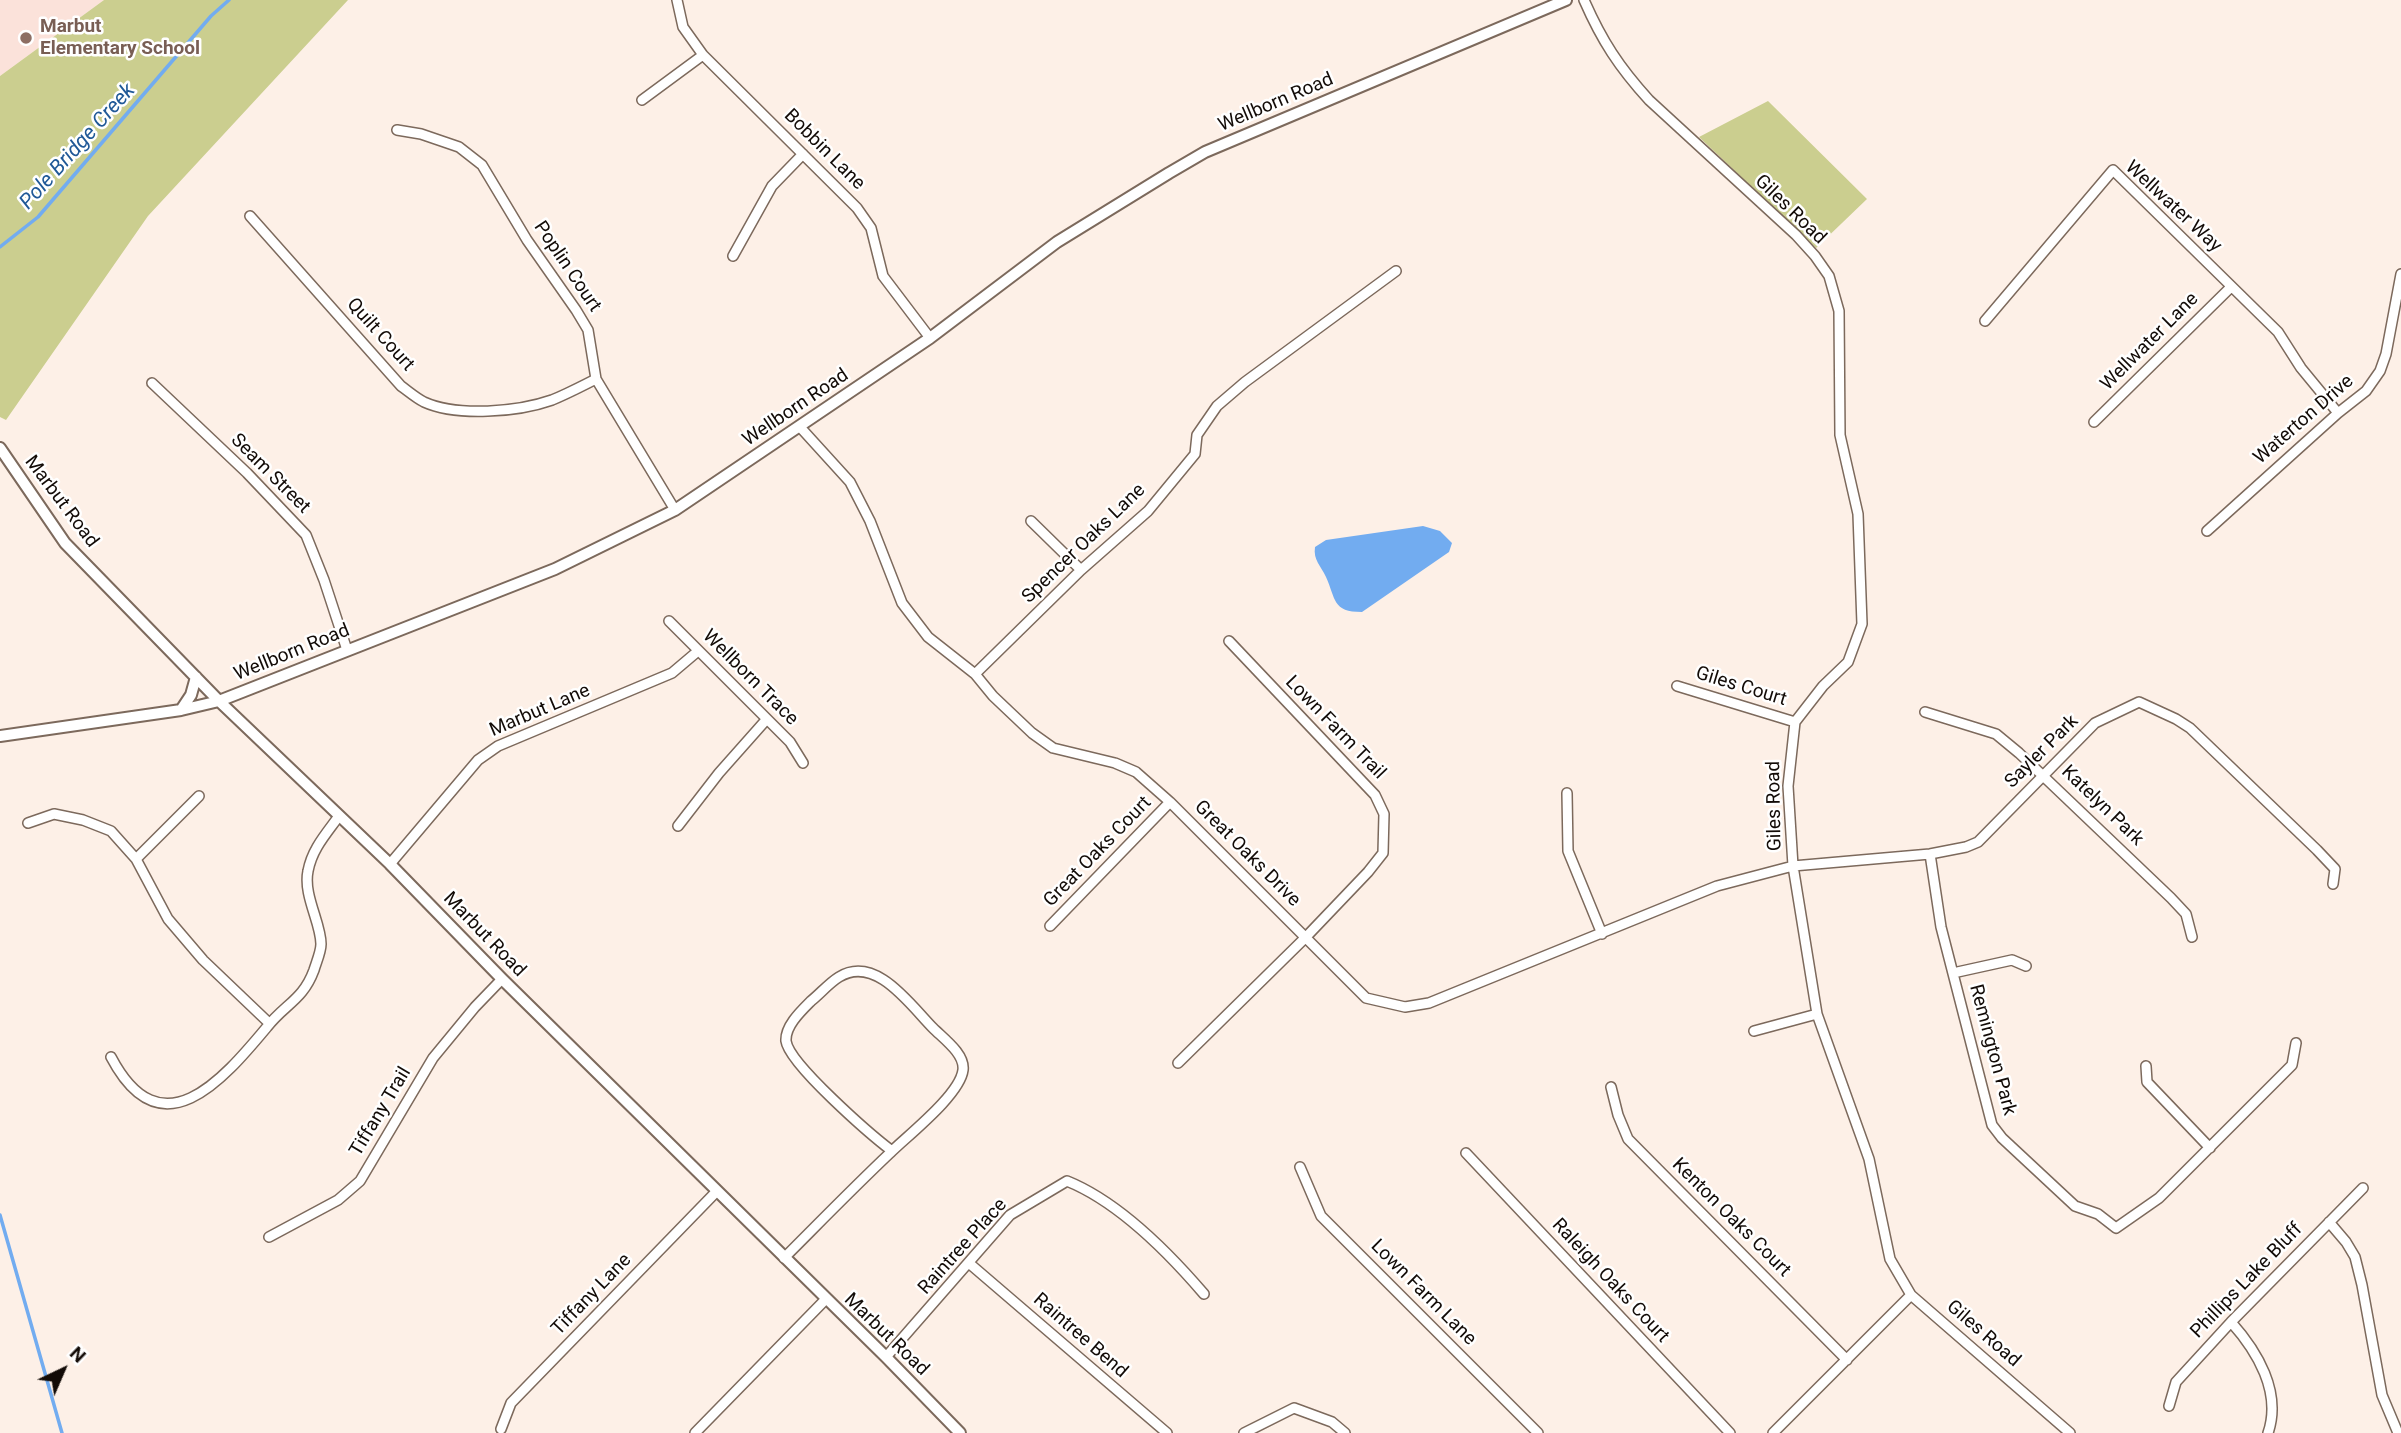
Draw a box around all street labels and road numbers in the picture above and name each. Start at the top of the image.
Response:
street label: Wellborn Road [1215,69,1337,137]
street label: Bobbin Lane [779,105,869,195]
street label: Wellwater Way [2120,156,2226,258]
street label: Giles Road [1750,170,1830,250]
street label: Poplin Court [528,217,606,317]
street label: Wellwater Lane [2096,288,2204,396]
street label: Quilt Court [341,294,419,376]
street label: Wellborn Road [739,364,853,452]
street label: Waterton Drive [2249,370,2359,470]
street label: Seam Street [225,429,315,519]
street label: Marbut Road [19,452,103,552]
street label: Spencer Oaks Lane [1018,479,1150,609]
street label: Wellborn Road [231,619,353,687]
street label: Wellborn Trace [697,625,803,731]
street label: Giles Court [1693,662,1789,712]
street label: Lown Farm Trail [1280,671,1390,785]
street label: Marbut Lane [486,680,594,742]
street label: Sayler Park [2000,710,2084,794]
street label: Giles Road [1763,761,1787,851]
street label: Katelyn Park [2056,761,2148,851]
street label: Great Oaks Court [1039,792,1157,912]
street label: Great Oaks Drive [1189,796,1305,912]
street label: Marbut Road [438,888,530,982]
street label: Remington Park [1964,982,2020,1118]
street label: Tiffany Trail [345,1063,417,1161]
street label: Kenton Oaks Court [1667,1154,1795,1282]
street label: Raintree Place [914,1194,1012,1300]
street label: Raleigh Oaks Court [1547,1214,1673,1348]
street label: Phillips Lake Bluff [2186,1219,2308,1343]
street label: Lown Farm Lane [1365,1235,1481,1351]
street label: Tiffany Lane [547,1249,637,1341]
street label: Marbut Road [839,1289,933,1381]
street label: Raintree Bend [1028,1289,1132,1383]
street label: Giles Road [1941,1296,2025,1372]

